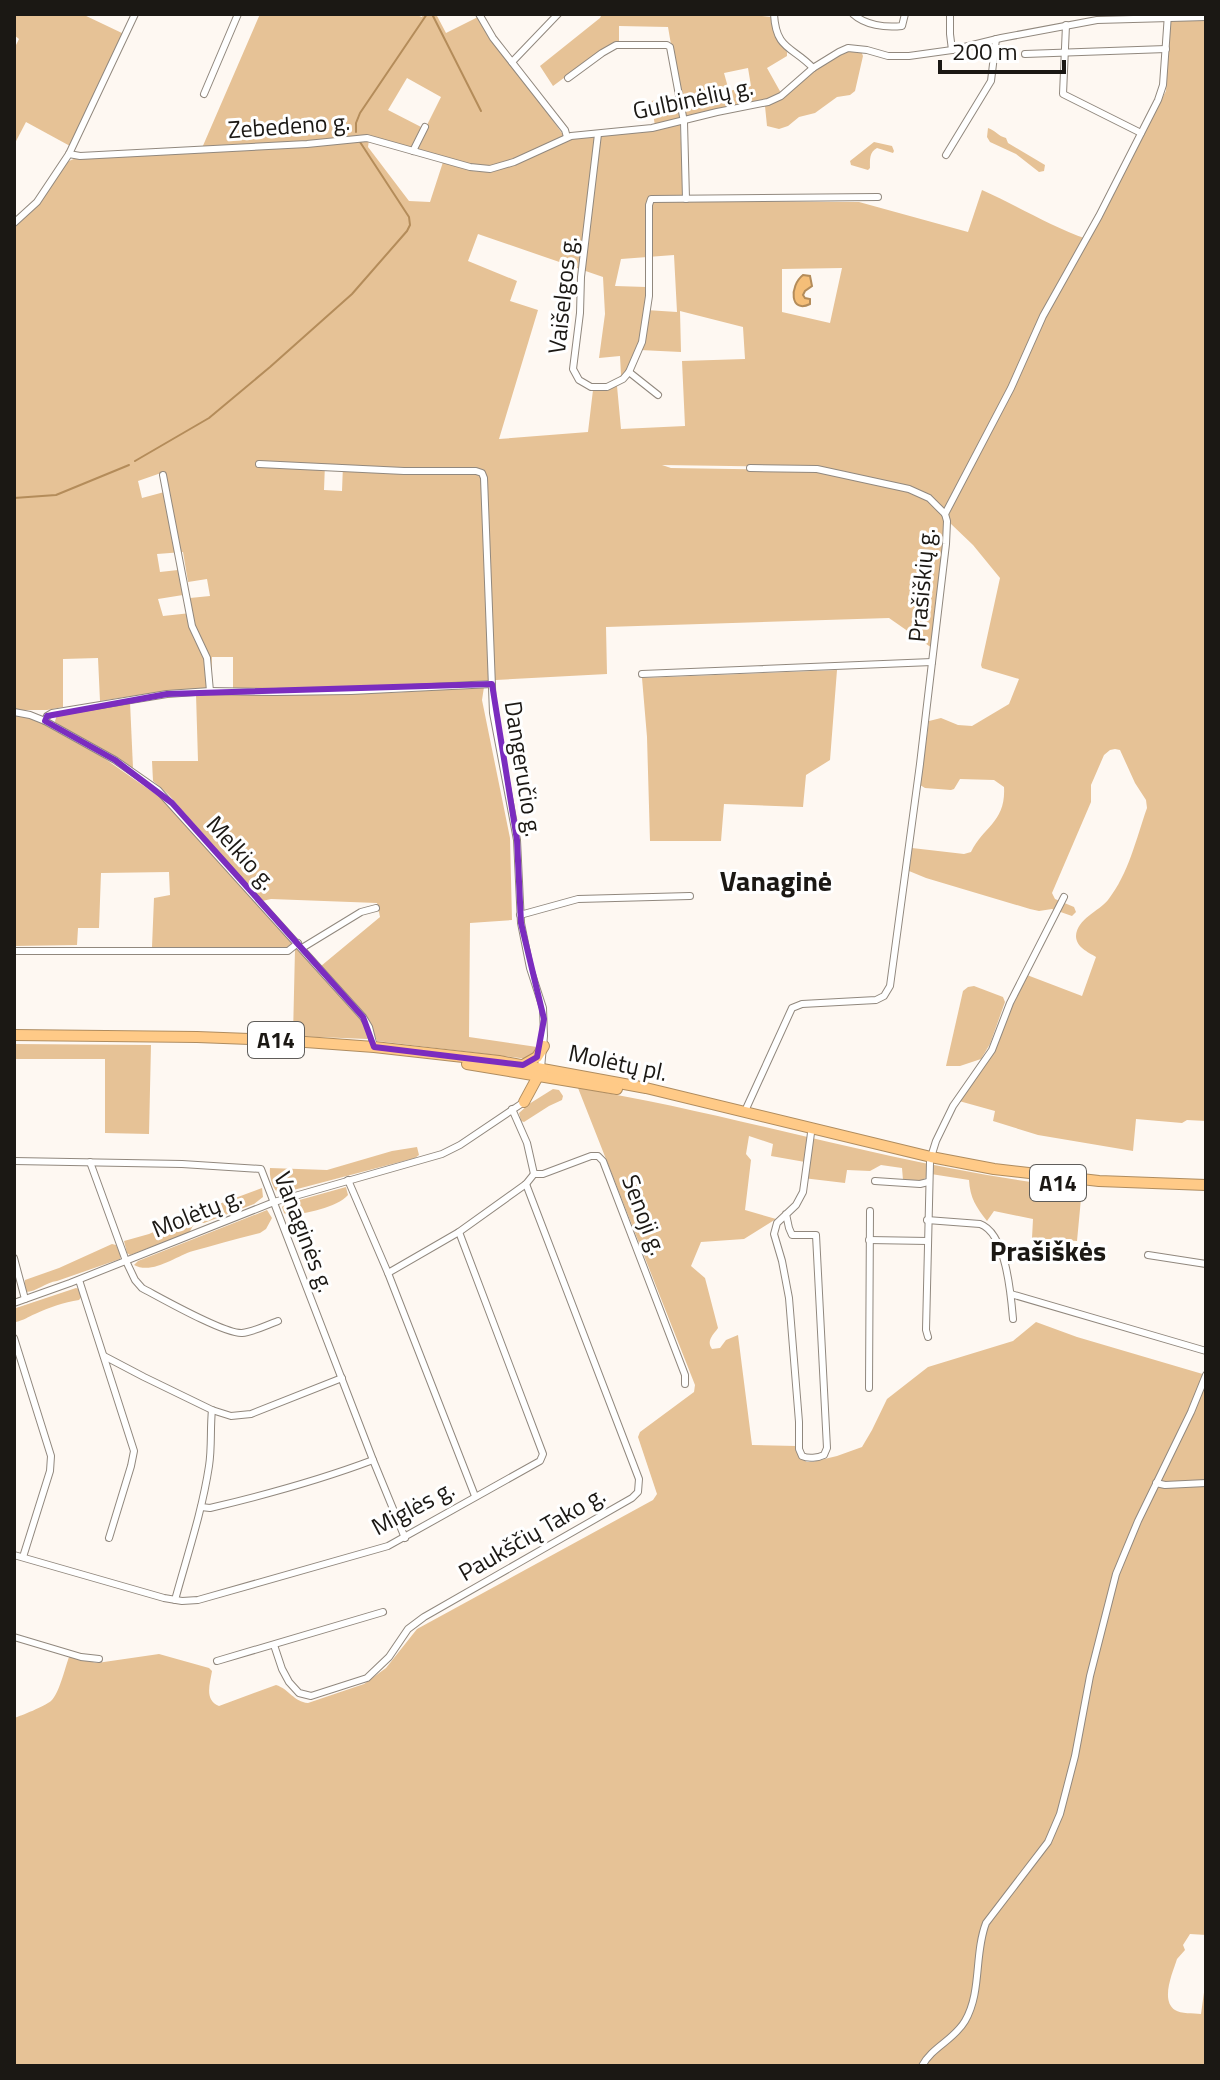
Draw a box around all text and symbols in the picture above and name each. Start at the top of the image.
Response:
scale bar [940,24,1064,74]
text: 200 m [952,33,1018,69]
street label: Gulbinėlių g. [629,68,756,128]
street label: Zebedeno g. [226,103,351,147]
street label: Vaišelgos g. [538,234,586,356]
street label: Prašiškių g. [898,526,944,643]
street label: Dangeručio g. [495,698,552,839]
street label: Melkio g. [198,807,285,898]
district label: Vanaginė [720,859,832,902]
road number: A14 [248,1022,304,1058]
street label: Molėtų pl. [565,1034,671,1090]
road number: A14 [1030,1165,1086,1201]
street label: Vanaginės g. [265,1166,344,1297]
street label: Senoji g. [613,1169,677,1260]
street label: Molėtų g. [146,1178,247,1246]
district label: Prašiškės [990,1229,1106,1272]
street label: Miglės g. [365,1470,460,1544]
street label: Paukščių Tako g. [451,1476,612,1590]

